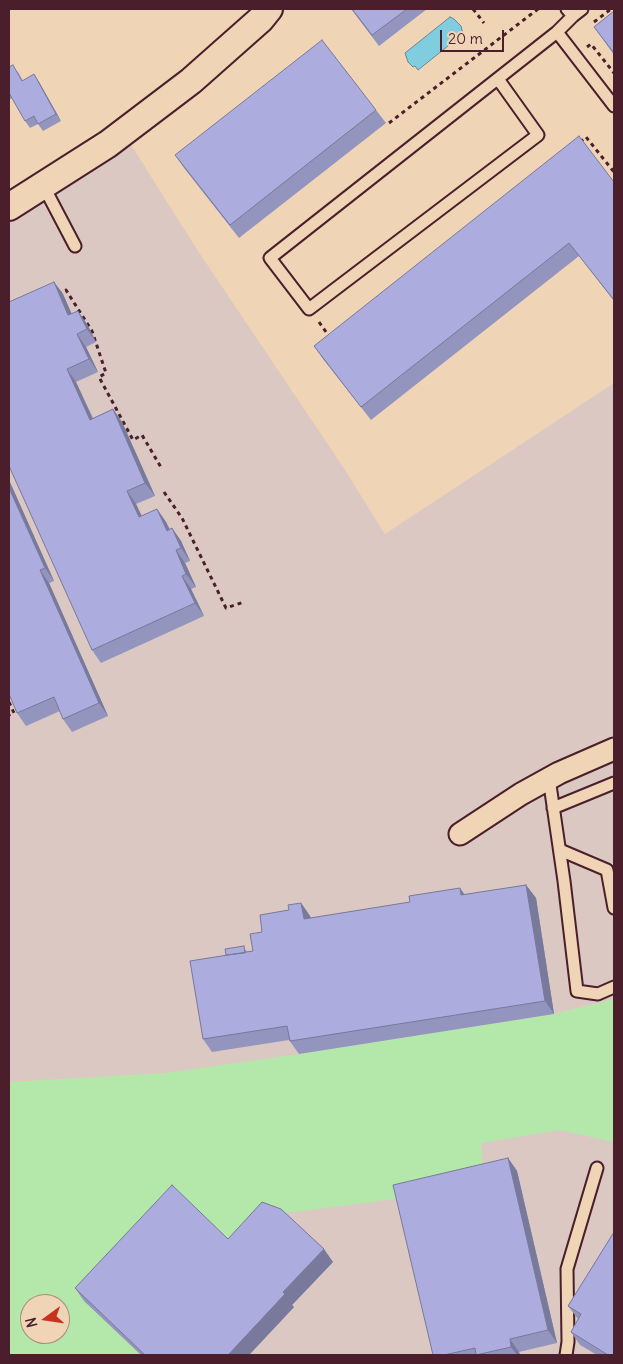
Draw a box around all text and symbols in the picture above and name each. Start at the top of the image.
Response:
scale bar [443,20,507,52]
text: 20 m [448,29,483,48]
north arrow [20,1294,70,1344]
text: N [22,1316,41,1329]

